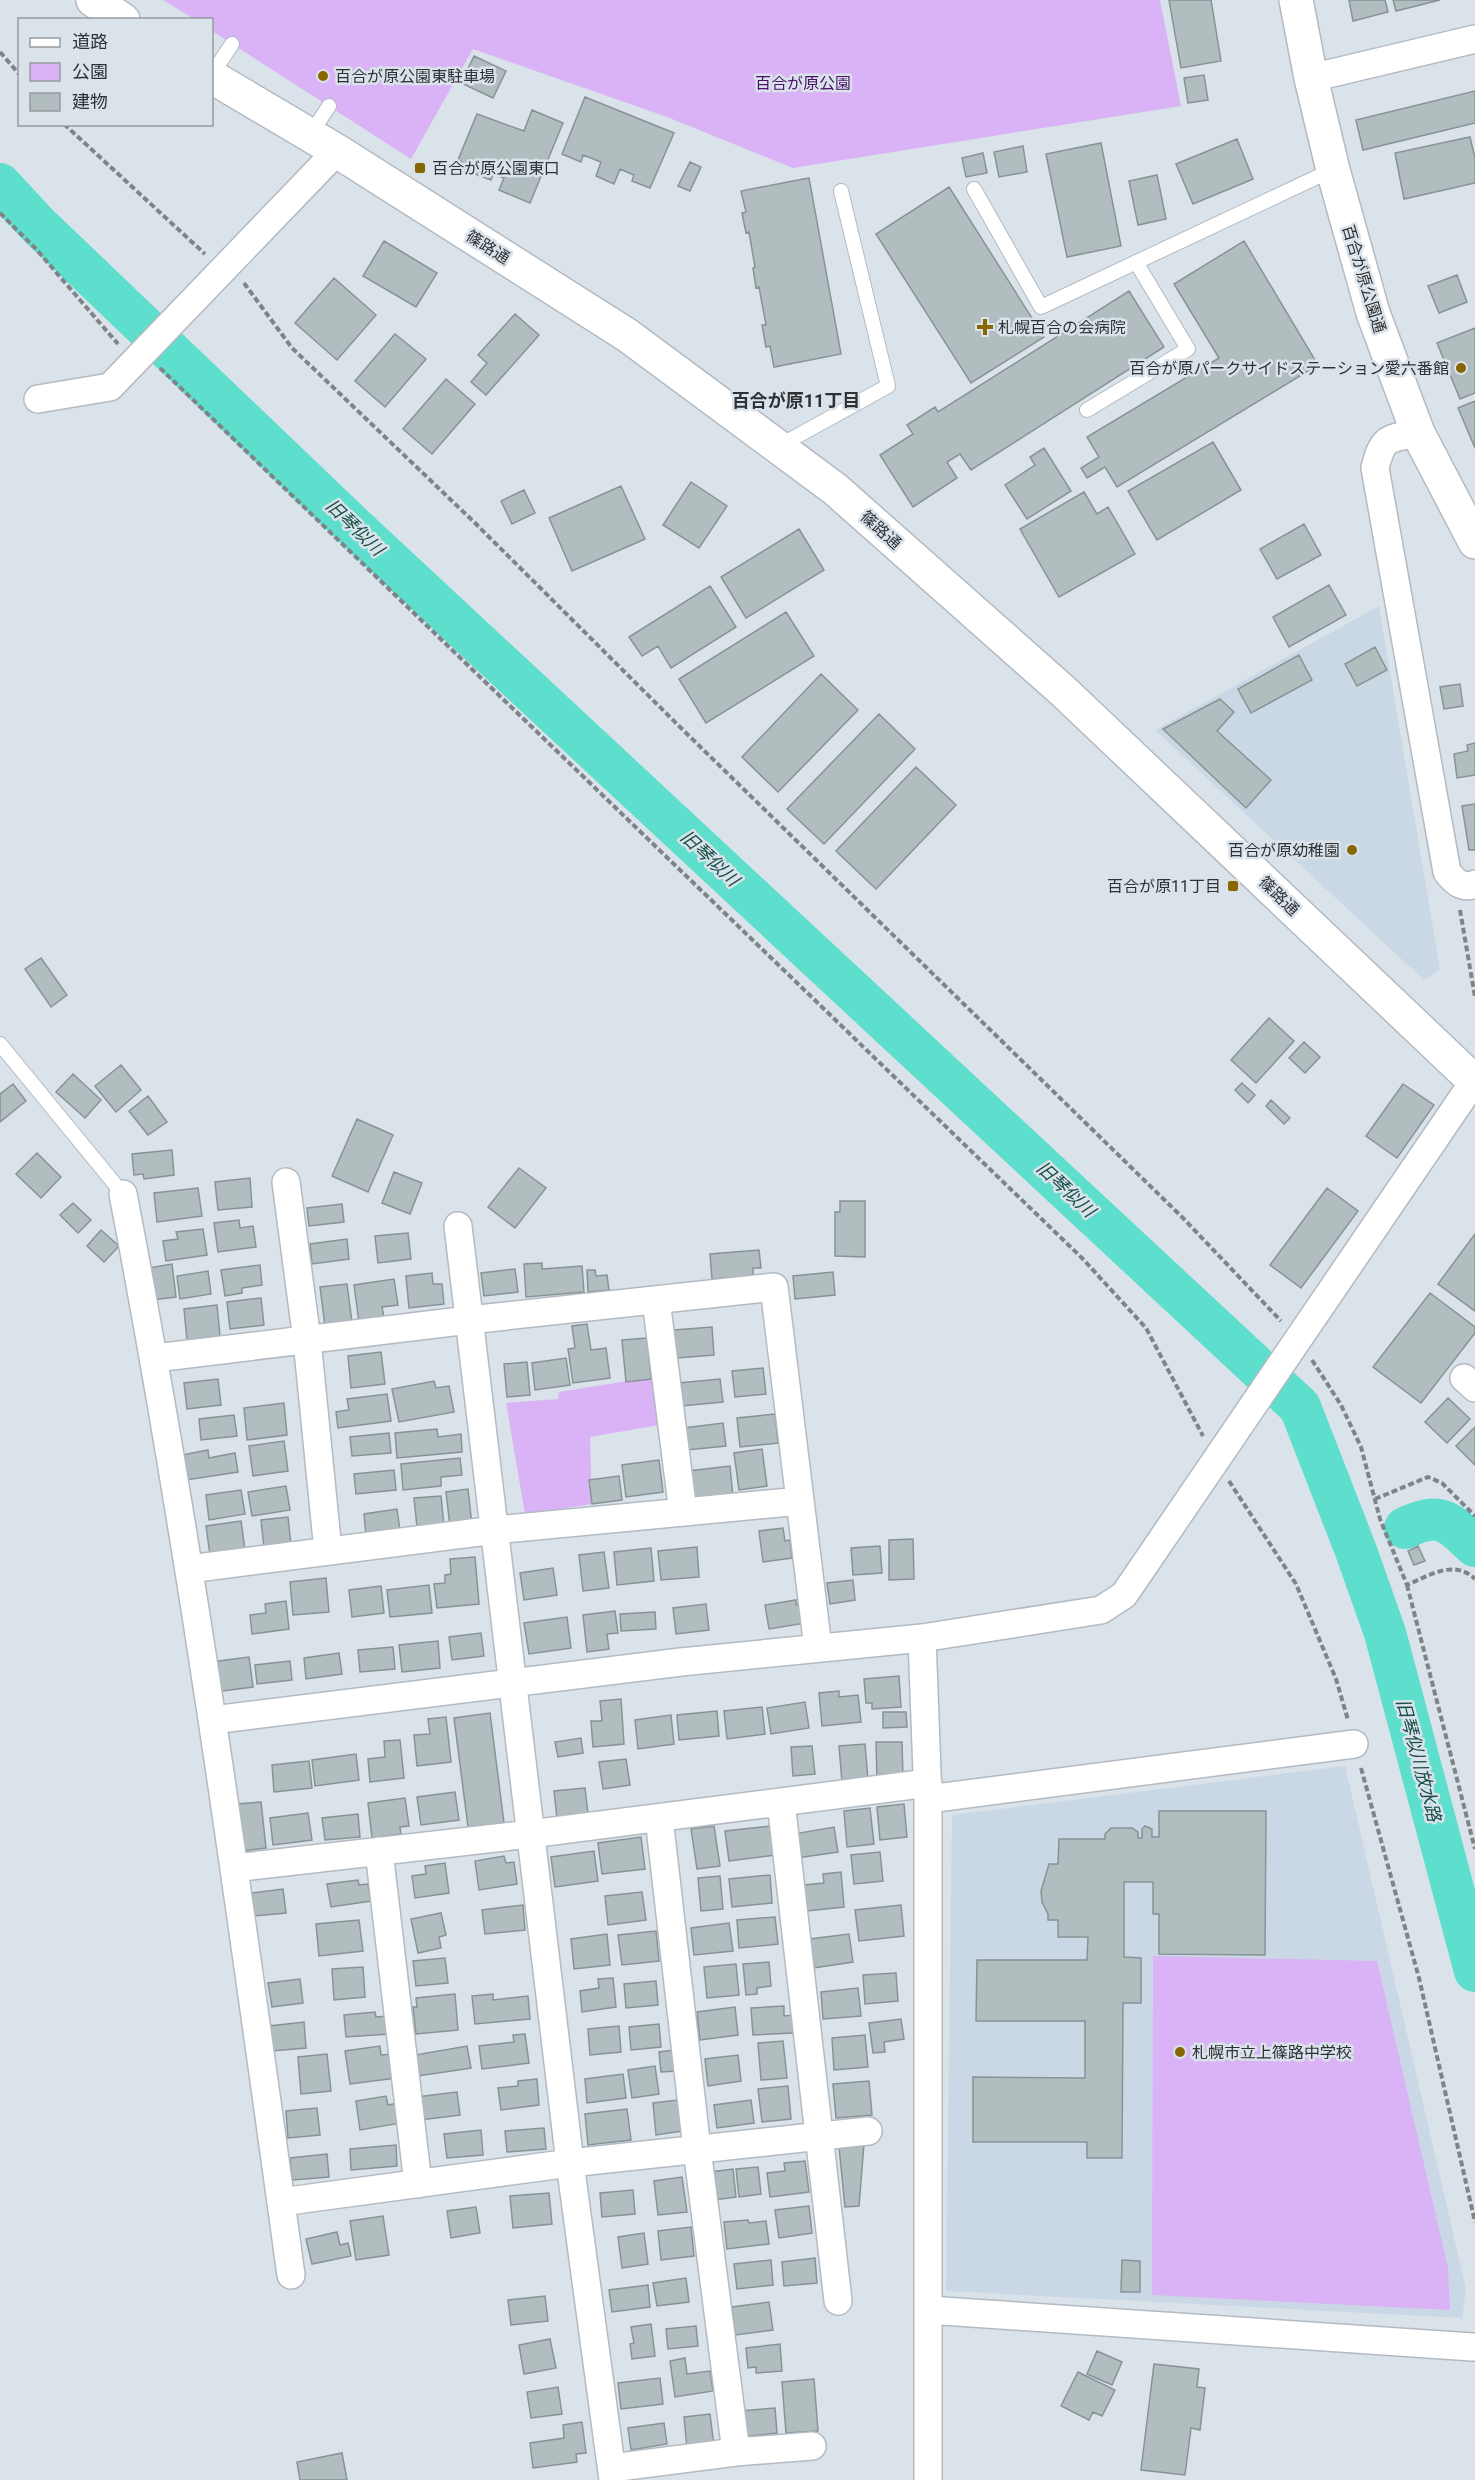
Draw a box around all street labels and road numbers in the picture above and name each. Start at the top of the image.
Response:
street label: 百合が原公園通 [1339,223,1389,335]
street label: 篠路通 [463,226,513,268]
street label: 篠路通 [857,507,905,553]
street label: 篠路通 [1255,872,1303,920]

